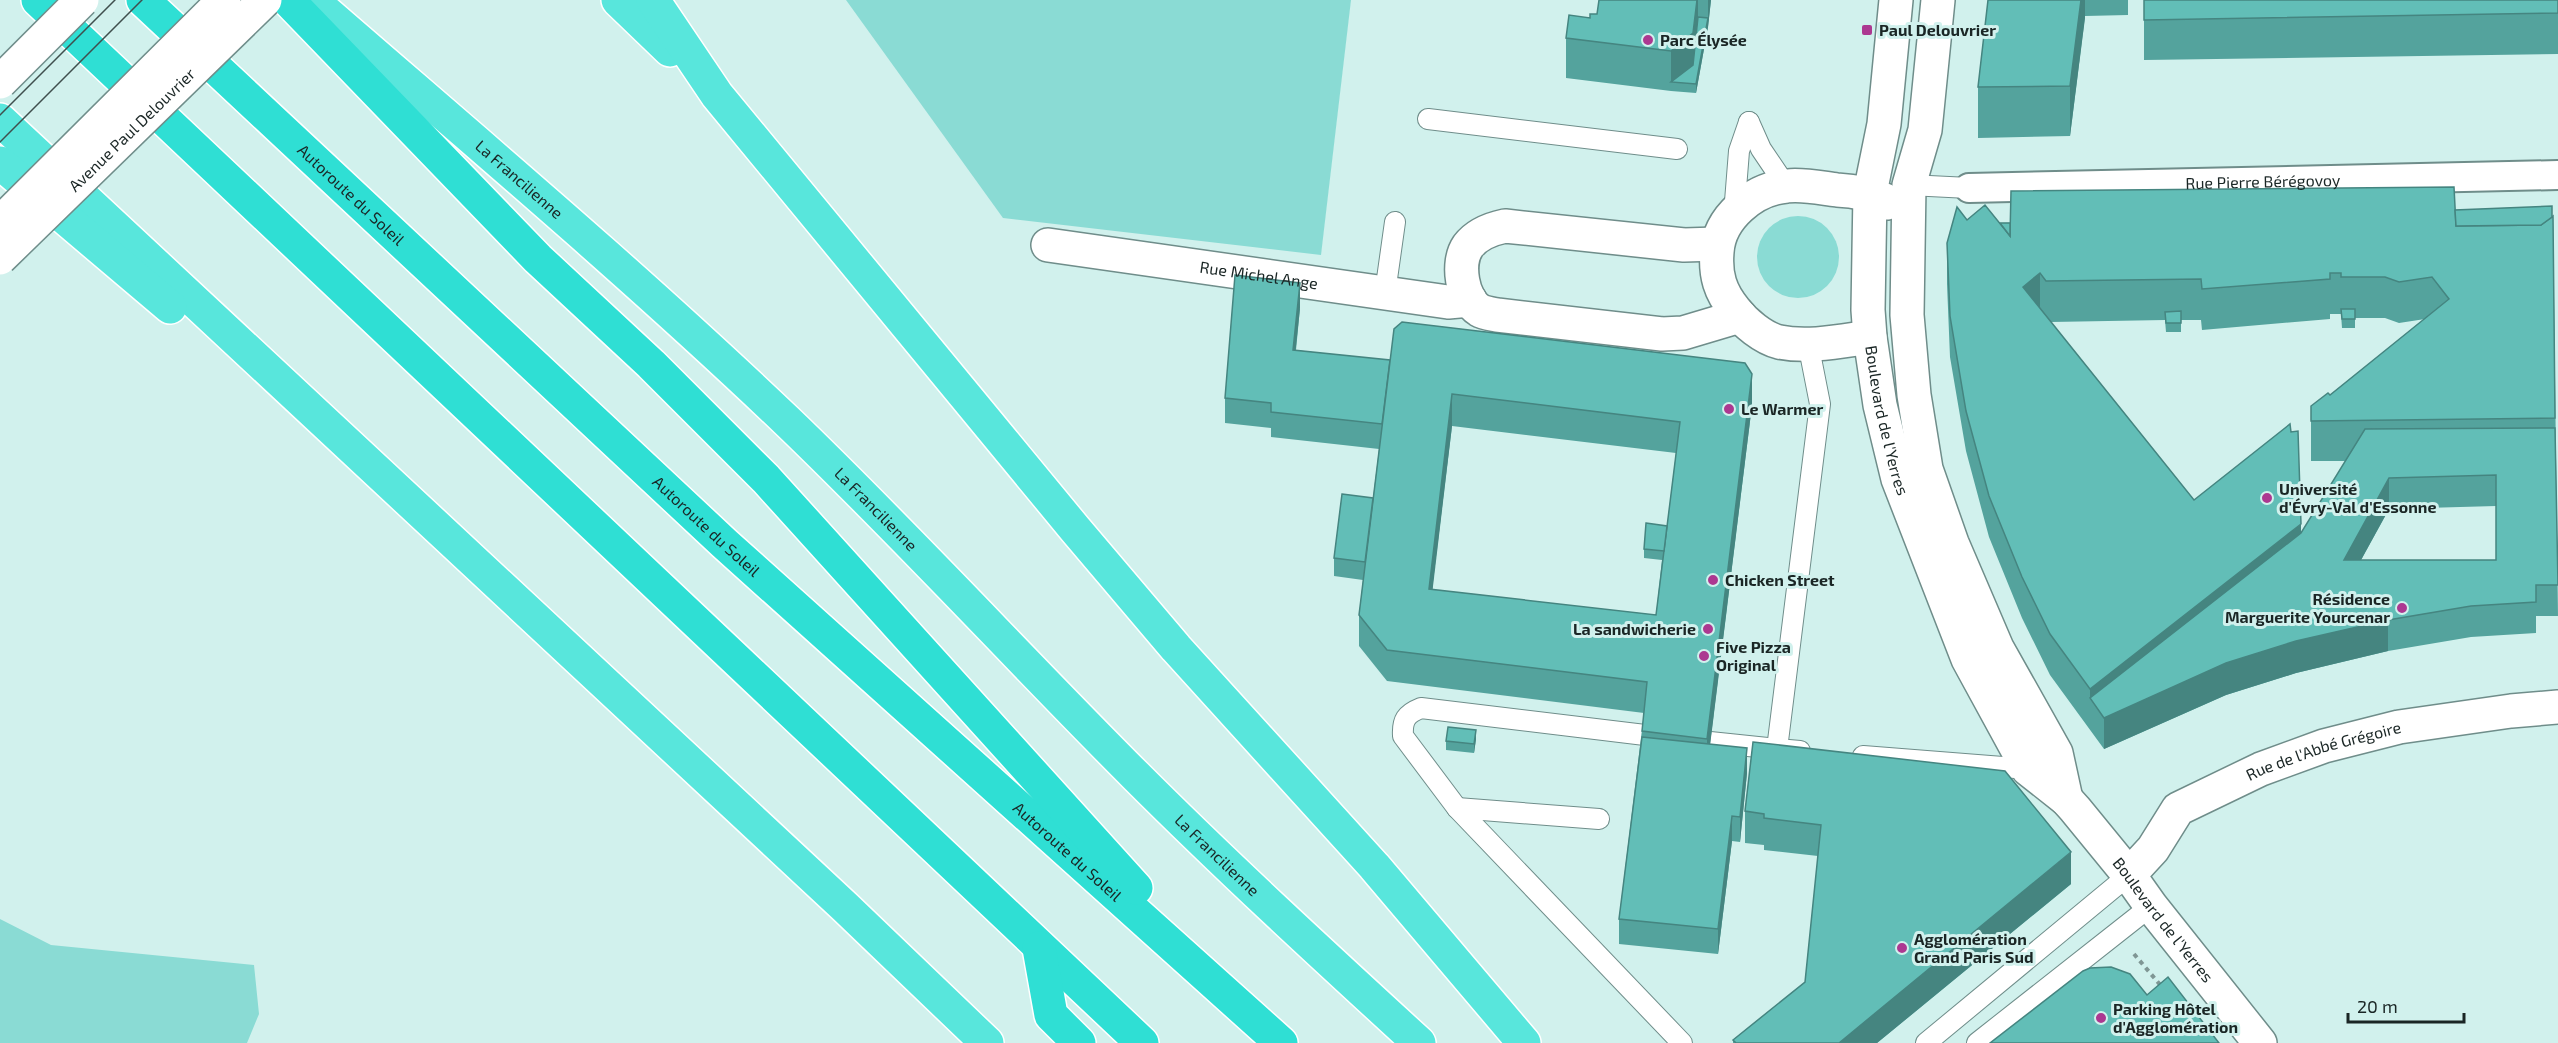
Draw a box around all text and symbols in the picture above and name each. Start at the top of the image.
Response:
place label: Paul Delouvrier [1879,20,1996,39]
marker: Paul Delouvrier [1860,23,1874,37]
place label: Parc Élysée [1660,30,1747,50]
marker: Parc Élysée [1641,33,1655,47]
street label: Avenue Paul Delouvrier [64,63,199,195]
street label: La Francilienne [472,136,567,222]
street label: Autoroute du Soleil [294,140,409,249]
street label: Rue Pierre Bérégovoy [2185,170,2341,192]
street label: Rue Michel Ange [1199,257,1319,292]
street label: Boulevard de l'Yerres [1862,344,1913,498]
place label: Le Warmer [1741,399,1823,418]
marker: Le Warmer [1722,402,1736,416]
street label: La Francilienne [831,463,922,554]
street label: Autoroute du Soleil [649,472,765,580]
place label: Université d'Évry-Val d'Essonne [2279,479,2437,517]
marker: Université d'Évry-Val d'Essonne [2260,491,2274,505]
place label: Chicken Street [1725,570,1835,589]
marker: Chicken Street [1706,573,1720,587]
place label: Résidence Marguerite Yourcenar [2225,589,2390,626]
marker: Résidence Marguerite Yourcenar [2395,601,2409,615]
place label: La sandwicherie [1573,619,1696,638]
marker: La sandwicherie [1701,622,1715,636]
place label: Five Pizza Original [1716,637,1791,674]
marker: Five Pizza Original [1697,649,1711,663]
street label: Rue de l'Abbé Grégoire [2243,717,2403,784]
street label: Autoroute du Soleil [1010,798,1126,905]
street label: La Francilienne [1171,810,1264,900]
street label: Boulevard de l'Yerres [2109,853,2218,986]
place label: Agglomération Grand Paris Sud [1914,929,2033,966]
marker: Agglomération Grand Paris Sud [1895,941,1909,955]
scale bar [2348,986,2464,1024]
text: 20 m [2357,995,2398,1017]
place label: Parking Hôtel d'Agglomération [2113,999,2238,1036]
marker: Parking Hôtel d'Agglomération [2094,1011,2108,1025]

